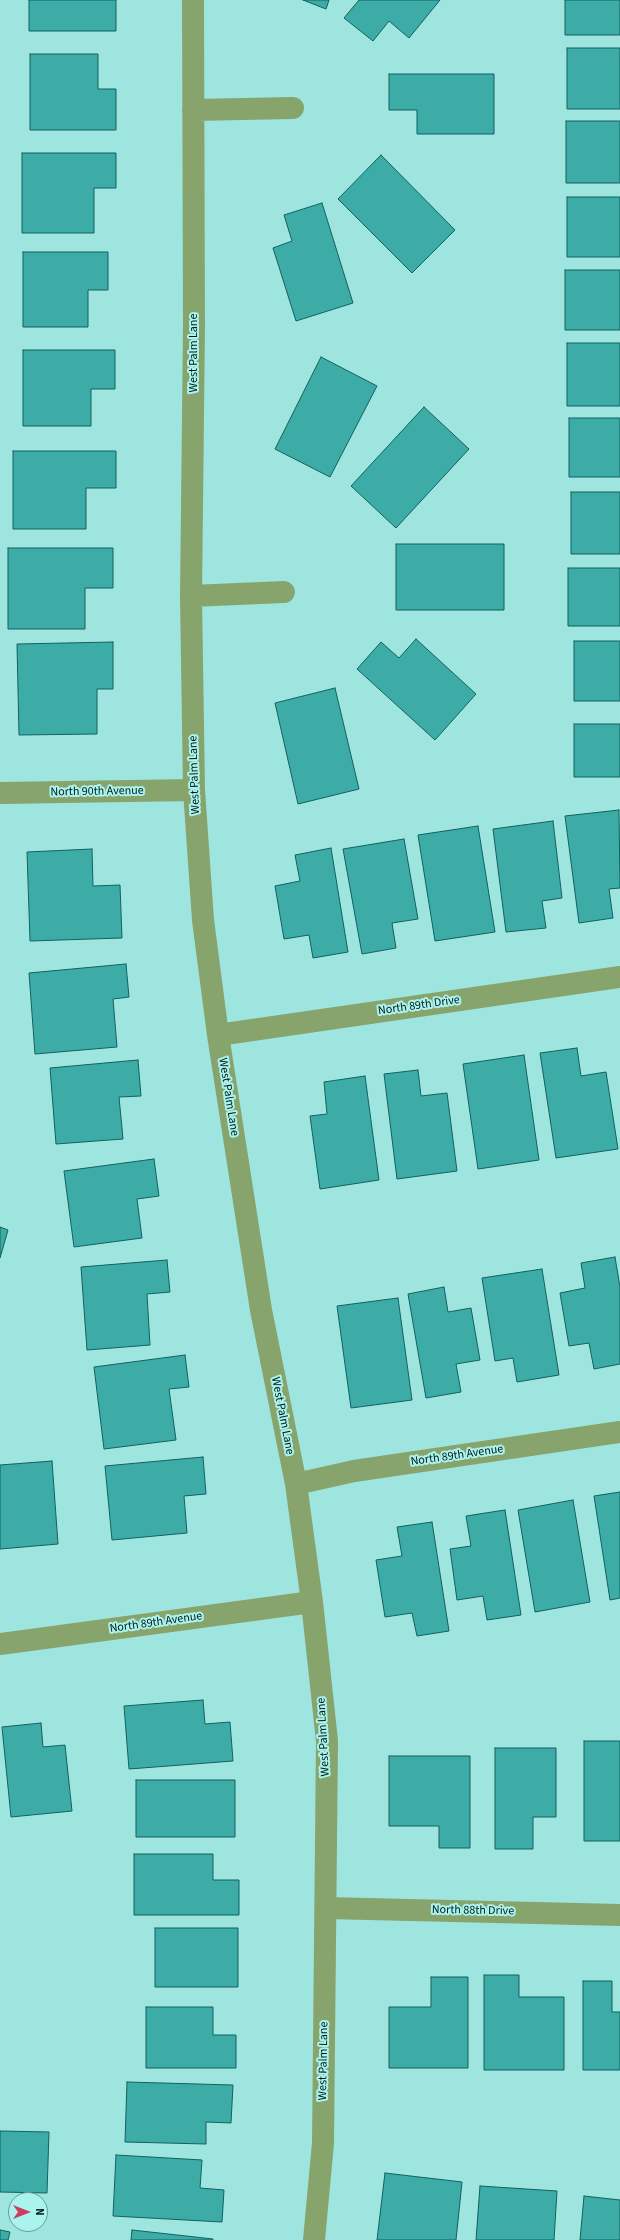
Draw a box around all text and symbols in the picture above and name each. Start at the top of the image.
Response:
street label: West Palm Lane [187,314,201,392]
street label: West Palm Lane [186,735,204,815]
street label: North 90th Avenue [50,784,144,800]
street label: North 89th Drive [377,993,461,1019]
street label: West Palm Lane [215,1057,241,1137]
street label: West Palm Lane [267,1376,297,1456]
street label: North 89th Avenue [410,1442,504,1470]
street label: North 89th Avenue [109,1609,203,1637]
street label: West Palm Lane [315,1697,333,1777]
street label: North 88th Drive [432,1903,514,1919]
street label: West Palm Lane [316,2022,332,2100]
north arrow [8,2192,48,2232]
text: N [32,2208,47,2216]

